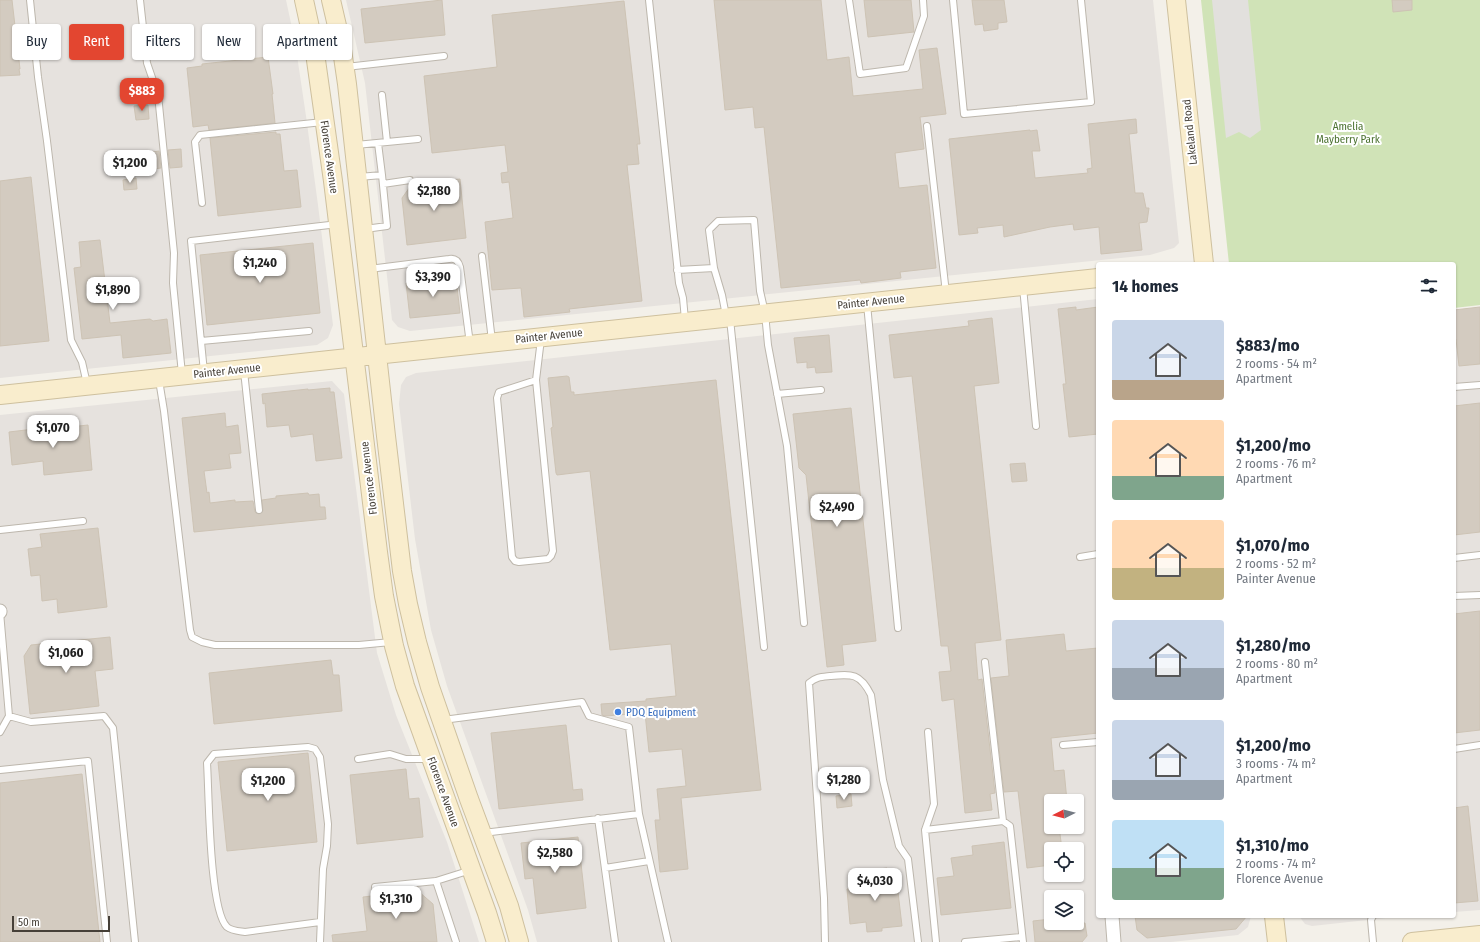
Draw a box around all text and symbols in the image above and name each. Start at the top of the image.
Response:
chip: Buy [12,24,61,60]
chip: Rent [69,24,124,60]
chip: Filters [132,24,194,60]
chip: New [202,24,255,60]
chip: Apartment [263,24,352,60]
pin: $883 [118,78,166,112]
text: $883 [129,83,155,98]
street label: Lakeland Road [1180,99,1200,165]
street label: Florence Avenue [317,120,341,194]
park label: Amelia Mayberry Park [1316,120,1381,146]
pin: $1,200 [97,150,163,184]
text: $1,200 [113,155,147,170]
pin: $2,180 [401,178,467,212]
text: $2,180 [417,183,451,198]
pin: $1,240 [227,250,293,284]
text: $1,240 [243,255,277,270]
pin: $3,390 [400,264,466,298]
text: $3,390 [415,269,451,284]
icon: filters [1418,275,1440,297]
text: 14 homes [1112,276,1179,297]
pin: $1,890 [80,277,146,311]
text: $1,890 [96,282,130,297]
street label: Painter Avenue [837,292,905,312]
street label: Painter Avenue [515,326,583,346]
text: $883/mo [1236,335,1300,356]
icon: home [1144,336,1192,384]
text: 2 rooms · 54 m² [1236,356,1317,371]
street label: Painter Avenue [193,361,261,381]
text: Apartment [1236,371,1292,386]
pin: $1,070 [20,415,86,449]
text: $1,070 [36,420,70,435]
text: $1,200/mo [1236,435,1311,456]
icon: home [1144,436,1192,484]
street label: Florence Avenue [358,441,380,515]
text: 2 rooms · 76 m² [1236,456,1316,471]
text: Apartment [1236,471,1292,486]
pin: $2,490 [804,494,870,528]
text: $2,490 [819,499,855,514]
text: $1,070/mo [1236,535,1310,556]
icon: home [1144,536,1192,584]
text: 2 rooms · 52 m² [1236,556,1316,571]
text: Painter Avenue [1236,571,1316,586]
text: $1,280/mo [1236,635,1311,656]
icon: home [1144,636,1192,684]
pin: $1,060 [33,640,99,674]
text: $1,060 [48,645,84,660]
text: 2 rooms · 80 m² [1236,656,1318,671]
text: Apartment [1236,671,1292,686]
place label: PDQ Equipment [626,706,697,719]
marker: PDQ Equipment [613,707,623,717]
text: $1,200/mo [1236,735,1311,756]
icon: home [1144,736,1192,784]
street label: Florence Avenue [424,755,462,829]
text: 3 rooms · 74 m² [1236,756,1316,771]
pin: $1,280 [811,767,877,801]
pin: $1,200 [235,768,301,802]
text: Apartment [1236,771,1292,786]
text: $1,280 [827,772,861,787]
text: $1,200 [251,773,285,788]
north arrow [1044,794,1084,834]
map controls [1044,794,1084,930]
text: $1,310/mo [1236,835,1309,856]
icon: home [1144,836,1192,884]
pin: $2,580 [522,840,588,874]
button: locate [1044,842,1084,882]
text: $2,580 [537,845,573,860]
text: 2 rooms · 74 m² [1236,856,1316,871]
pin: $4,030 [842,868,908,902]
text: Florence Avenue [1236,871,1323,886]
text: $4,030 [857,873,893,888]
pin: $1,310 [363,886,429,920]
button: layers [1044,890,1084,930]
text: $1,310 [379,891,413,906]
scale bar [12,914,110,933]
text: 50 m [18,916,40,929]

